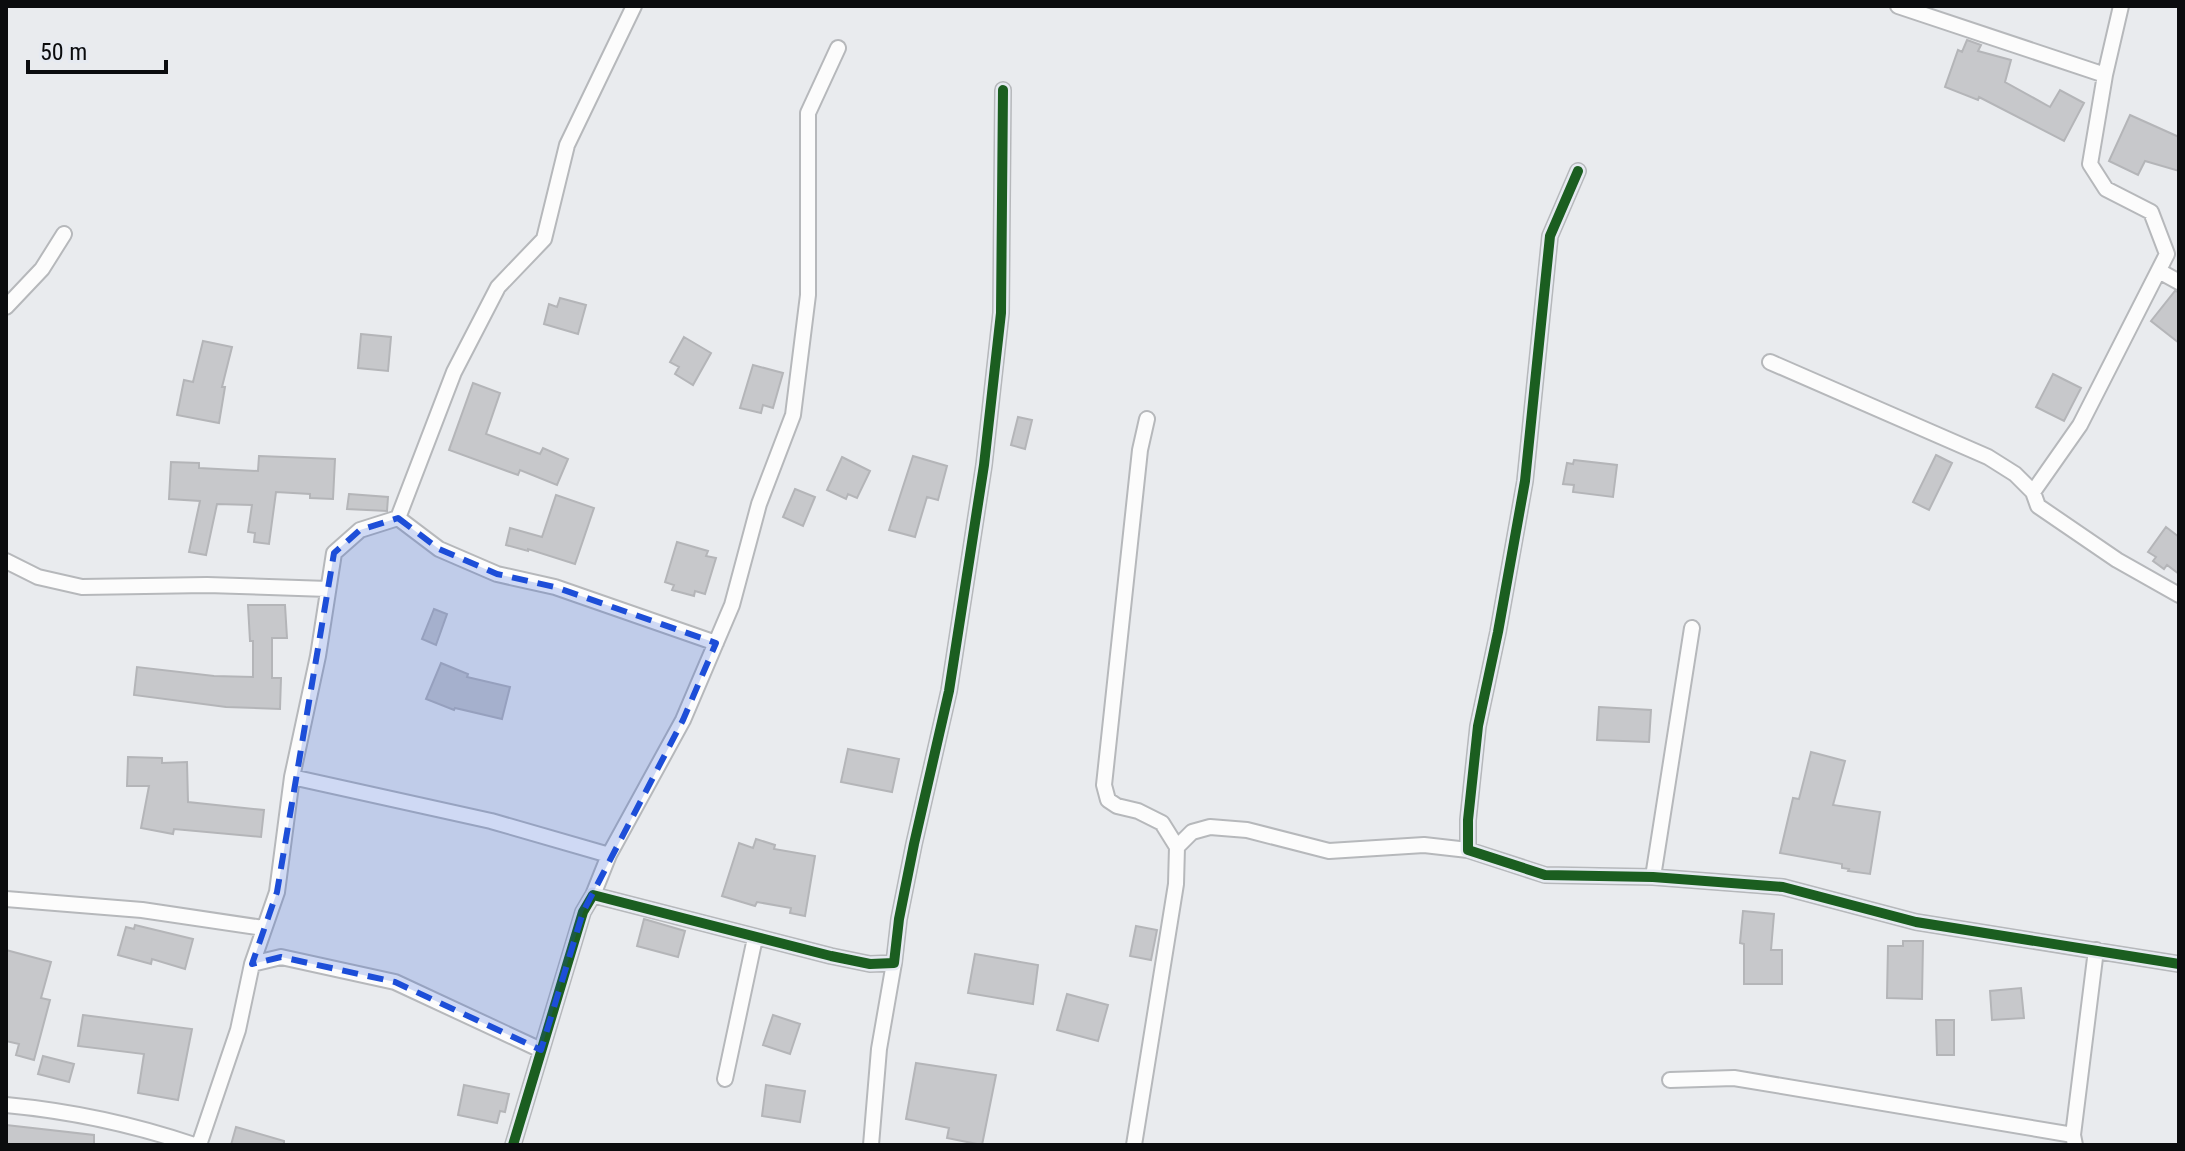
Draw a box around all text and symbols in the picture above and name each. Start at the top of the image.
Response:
scale bar [28,24,166,74]
text: 50 m [40,38,87,66]

